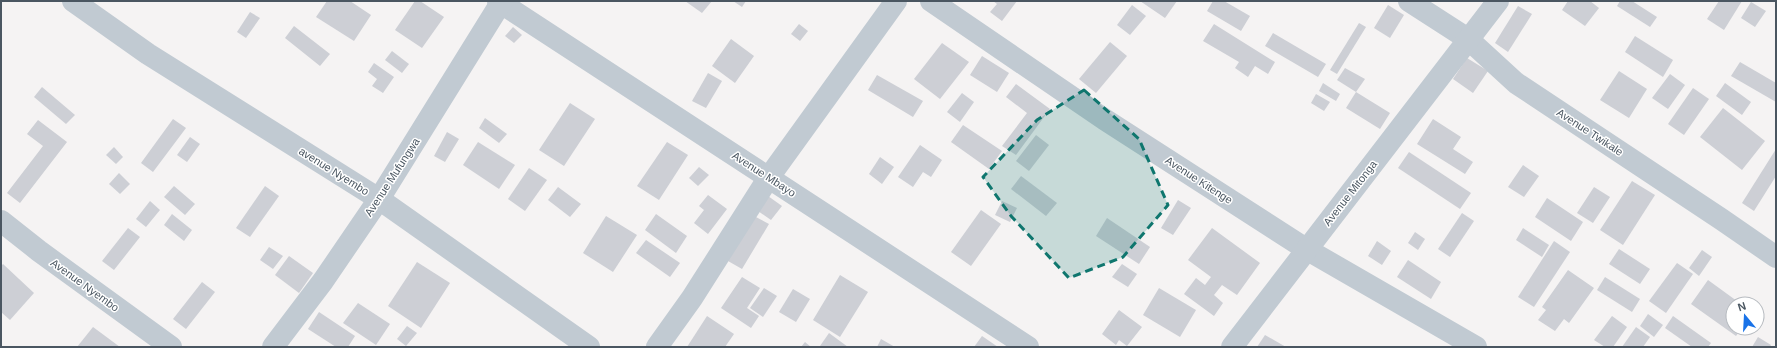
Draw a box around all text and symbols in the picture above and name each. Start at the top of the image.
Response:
street label: Avenue Twikale [1555,106,1625,158]
street label: Avenue Mufungwa [362,135,422,218]
street label: avenue Nyembo [297,145,371,197]
street label: Avenue Mbayo [730,149,798,199]
street label: Avenue Kitenge [1163,154,1235,206]
street label: Avenue Mitonga [1321,157,1380,228]
street label: Avenue Nyembo [49,256,121,314]
north arrow [1725,296,1765,336]
text: N [1736,300,1748,313]

